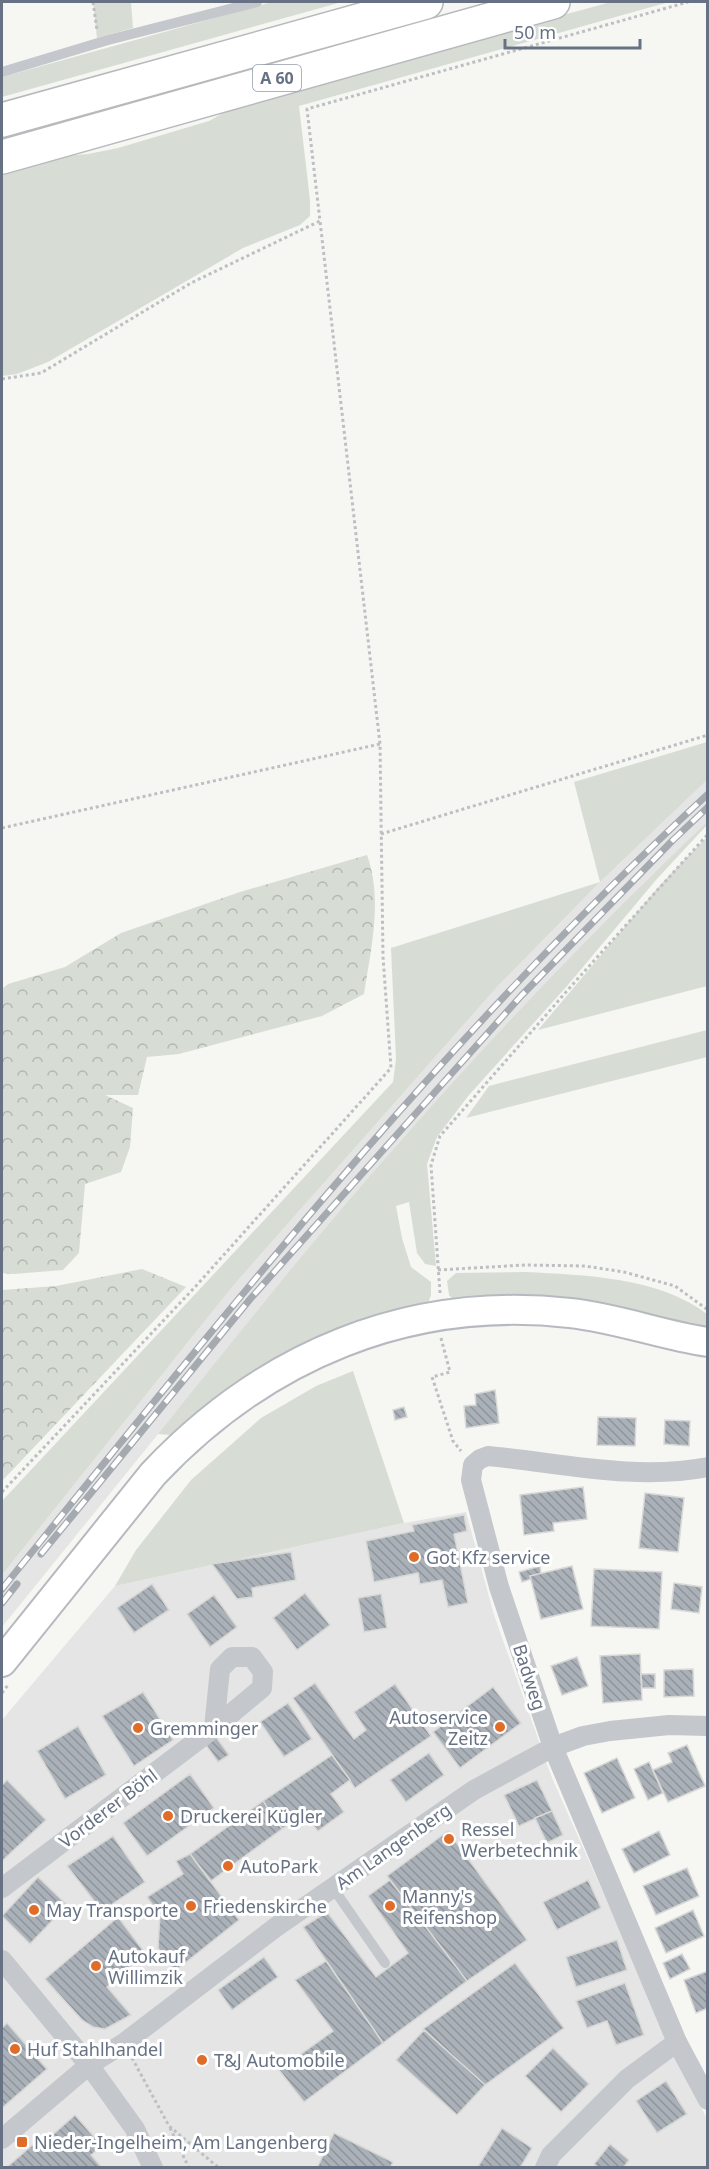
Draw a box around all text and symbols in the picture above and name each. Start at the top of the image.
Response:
scale bar [505,12,640,50]
text: 50 m [514,20,556,44]
road number: A 60 [253,65,301,91]
place label: Got Kfz service [426,1545,550,1569]
marker: Got Kfz service [407,1550,421,1564]
street label: Badweg [508,1641,552,1713]
place label: Autoservice Zeitz [389,1705,488,1750]
place label: Gremminger [150,1716,259,1740]
marker: Autoservice Zeitz [493,1720,507,1734]
marker: Gremminger [131,1721,145,1735]
street label: Vorderer Böhl [54,1763,162,1853]
street label: Am Langenberg [331,1797,455,1895]
place label: Druckerei Kügler [180,1804,323,1828]
marker: Druckerei Kügler [161,1809,175,1823]
place label: Ressel Werbetechnik [461,1817,578,1862]
marker: Ressel Werbetechnik [442,1832,456,1846]
place label: AutoPark [240,1854,318,1878]
marker: AutoPark [221,1859,235,1873]
place label: Manny's Reifenshop [402,1884,497,1929]
place label: Friedenskirche [203,1894,327,1918]
place label: May Transporte [46,1898,178,1922]
marker: Friedenskirche [184,1899,198,1913]
marker: Manny's Reifenshop [383,1899,397,1913]
marker: May Transporte [27,1903,41,1917]
place label: Autokauf Willimzik [108,1944,186,1989]
marker: Autokauf Willimzik [89,1959,103,1973]
place label: Huf Stahlhandel [27,2037,163,2061]
marker: Huf Stahlhandel [8,2042,22,2056]
place label: T&J Automobile [214,2048,345,2072]
marker: T&J Automobile [195,2053,209,2067]
place label: Nieder-Ingelheim, Am Langenberg [34,2130,328,2154]
marker: Nieder-Ingelheim, Am Langenberg [15,2135,29,2149]

